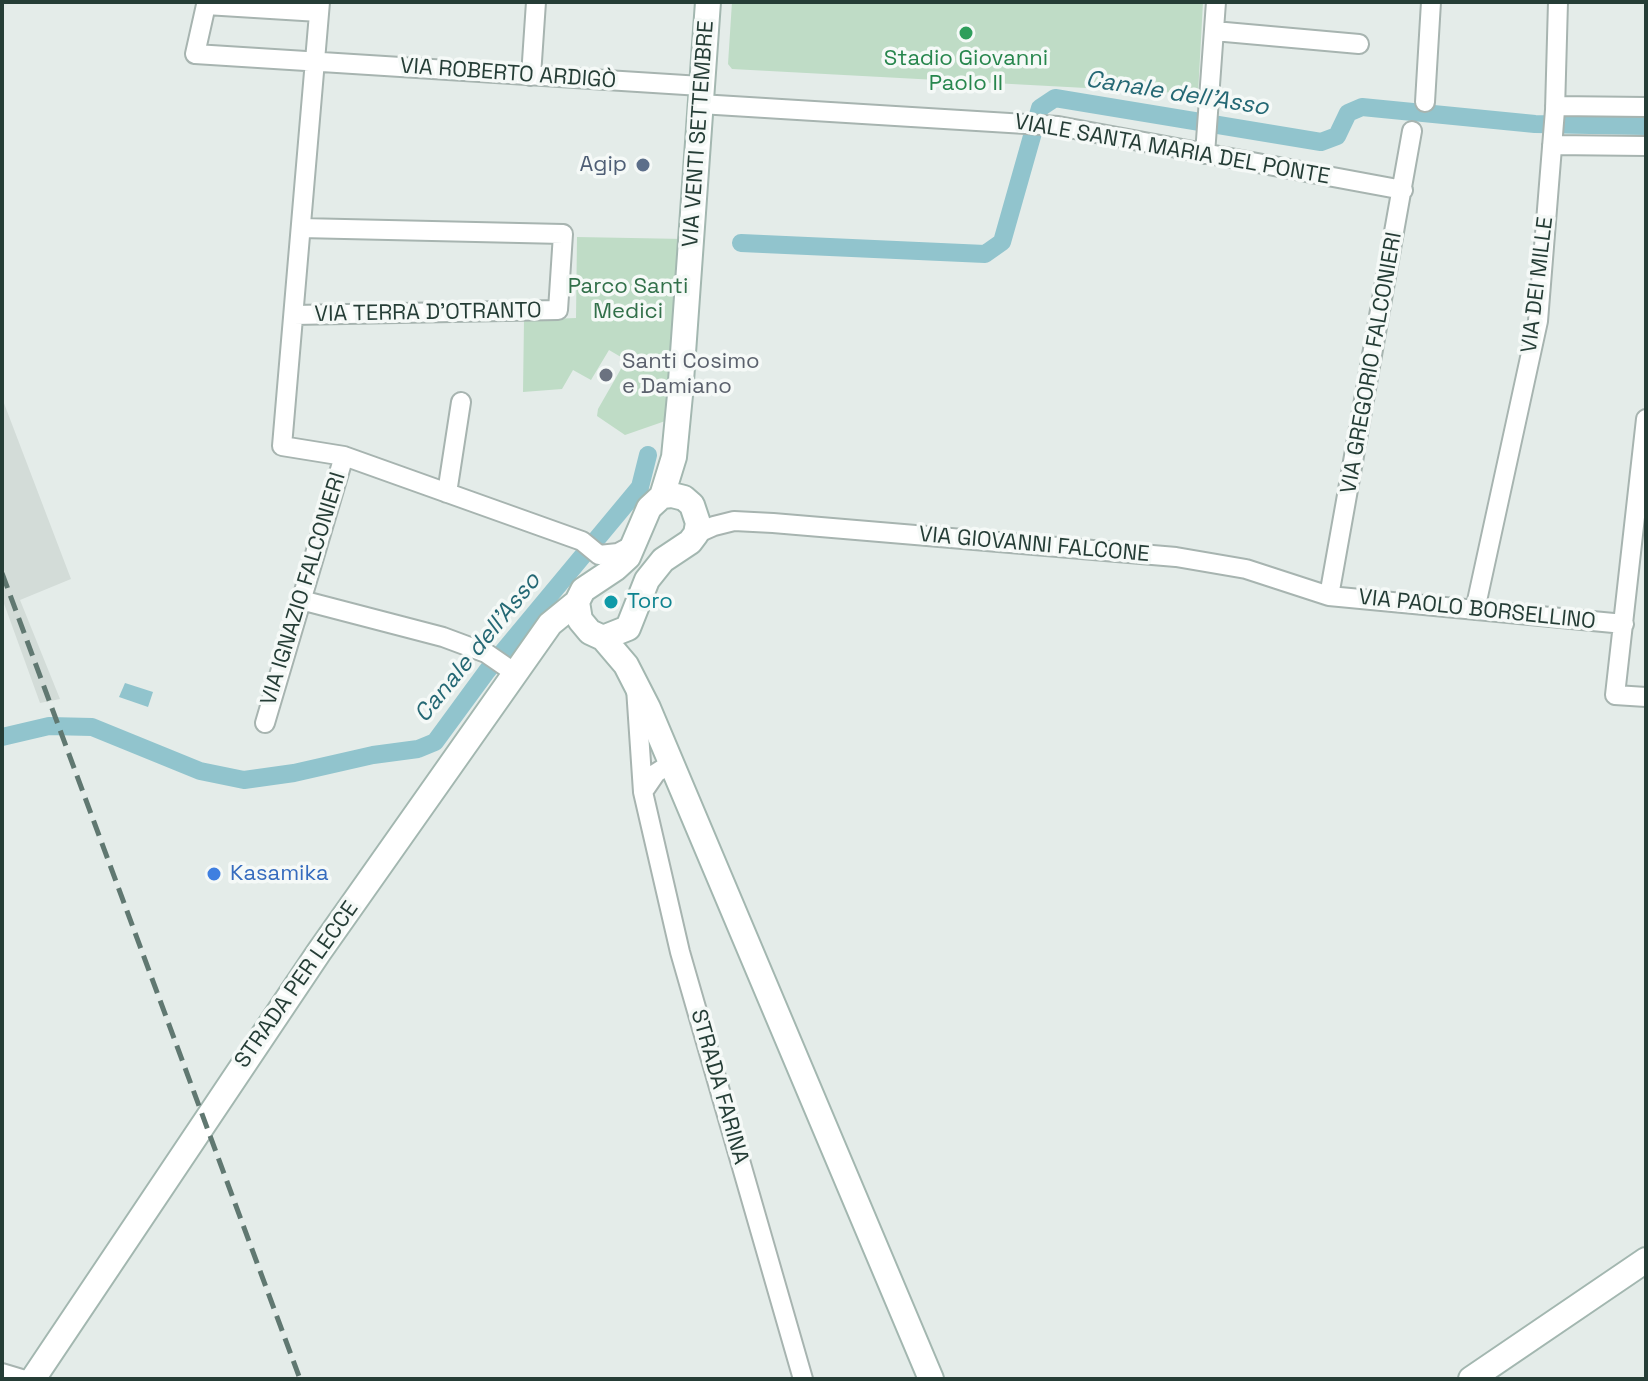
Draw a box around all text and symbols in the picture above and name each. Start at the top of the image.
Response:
street label: VIA VENTI SETTEMBRE [678,20,720,248]
marker: Stadio Giovanni Paolo II [957,24,975,42]
place label: Stadio Giovanni Paolo II [884,46,1048,98]
street label: VIA ROBERTO ARDIGÒ [399,53,617,95]
water label: Canale dell'Asso [1084,65,1270,123]
street label: VIALE SANTA MARIA DEL PONTE [1012,109,1332,191]
place label: Agip [579,152,627,178]
marker: Agip [634,156,652,174]
street label: VIA DEI MILLE [1517,215,1559,355]
street label: VIA GREGORIO FALCONIERI [1336,230,1408,496]
park label: Parco Santi Medici [568,274,688,326]
street label: VIA TERRA D'OTRANTO [314,298,542,328]
place label: Santi Cosimo e Damiano [622,349,760,400]
marker: Santi Cosimo e Damiano [597,366,615,384]
street label: VIA IGNAZIO FALCONIERI [256,469,352,709]
street label: VIA GIOVANNI FALCONE [918,522,1150,568]
water label: Canale dell'Asso [409,567,547,729]
street label: VIA PAOLO BORSELLINO [1357,584,1597,636]
place label: Toro [627,589,673,615]
marker: Toro [602,593,620,611]
place label: Kasamika [230,861,329,887]
marker: Kasamika [205,865,223,883]
street label: STRADA PER LECCE [230,897,364,1073]
street label: STRADA FARINA [684,1007,754,1167]

